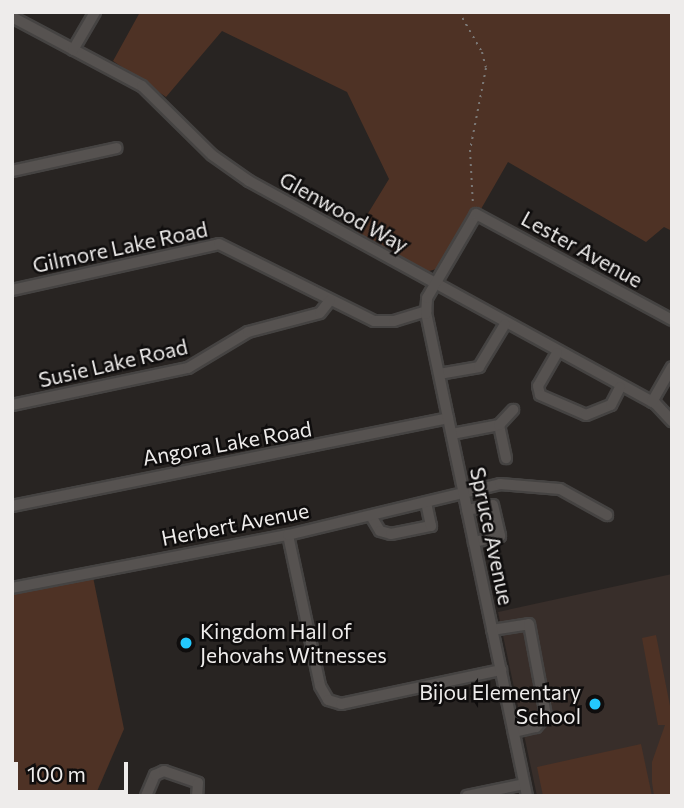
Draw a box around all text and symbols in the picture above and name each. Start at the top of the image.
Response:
street label: Glenwood Way [275,166,413,258]
street label: Lester Avenue [517,205,647,293]
street label: Gilmore Lake Road [30,216,210,278]
street label: Susie Lake Road [36,334,190,392]
street label: Angora Lake Road [140,416,314,470]
street label: Spruce Avenue [465,465,519,607]
street label: Herbert Avenue [159,497,311,551]
place label: Kingdom Hall of Jehovahs Witnesses [200,618,387,668]
marker: Kingdom Hall of Jehovahs Witnesses [178,635,194,651]
place label: Bijou Elementary School [419,679,581,729]
marker: Bijou Elementary School [587,696,603,712]
scale bar [18,748,131,792]
text: 100 m [27,761,86,786]

